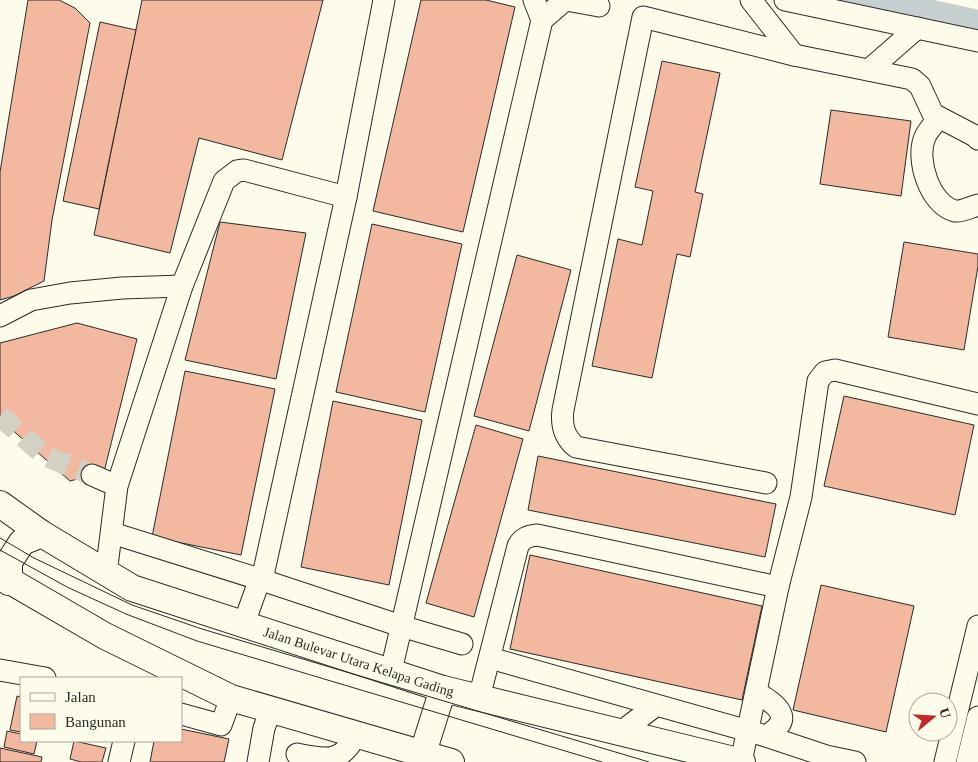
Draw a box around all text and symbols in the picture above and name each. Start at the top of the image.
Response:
street label: Jalan Bulevar Utara Kelapa Gading [262,624,455,699]
legend [20,677,182,742]
text: Jalan [65,689,96,705]
north arrow [908,692,958,742]
text: U [936,706,954,720]
text: Bangunan [65,714,126,730]

